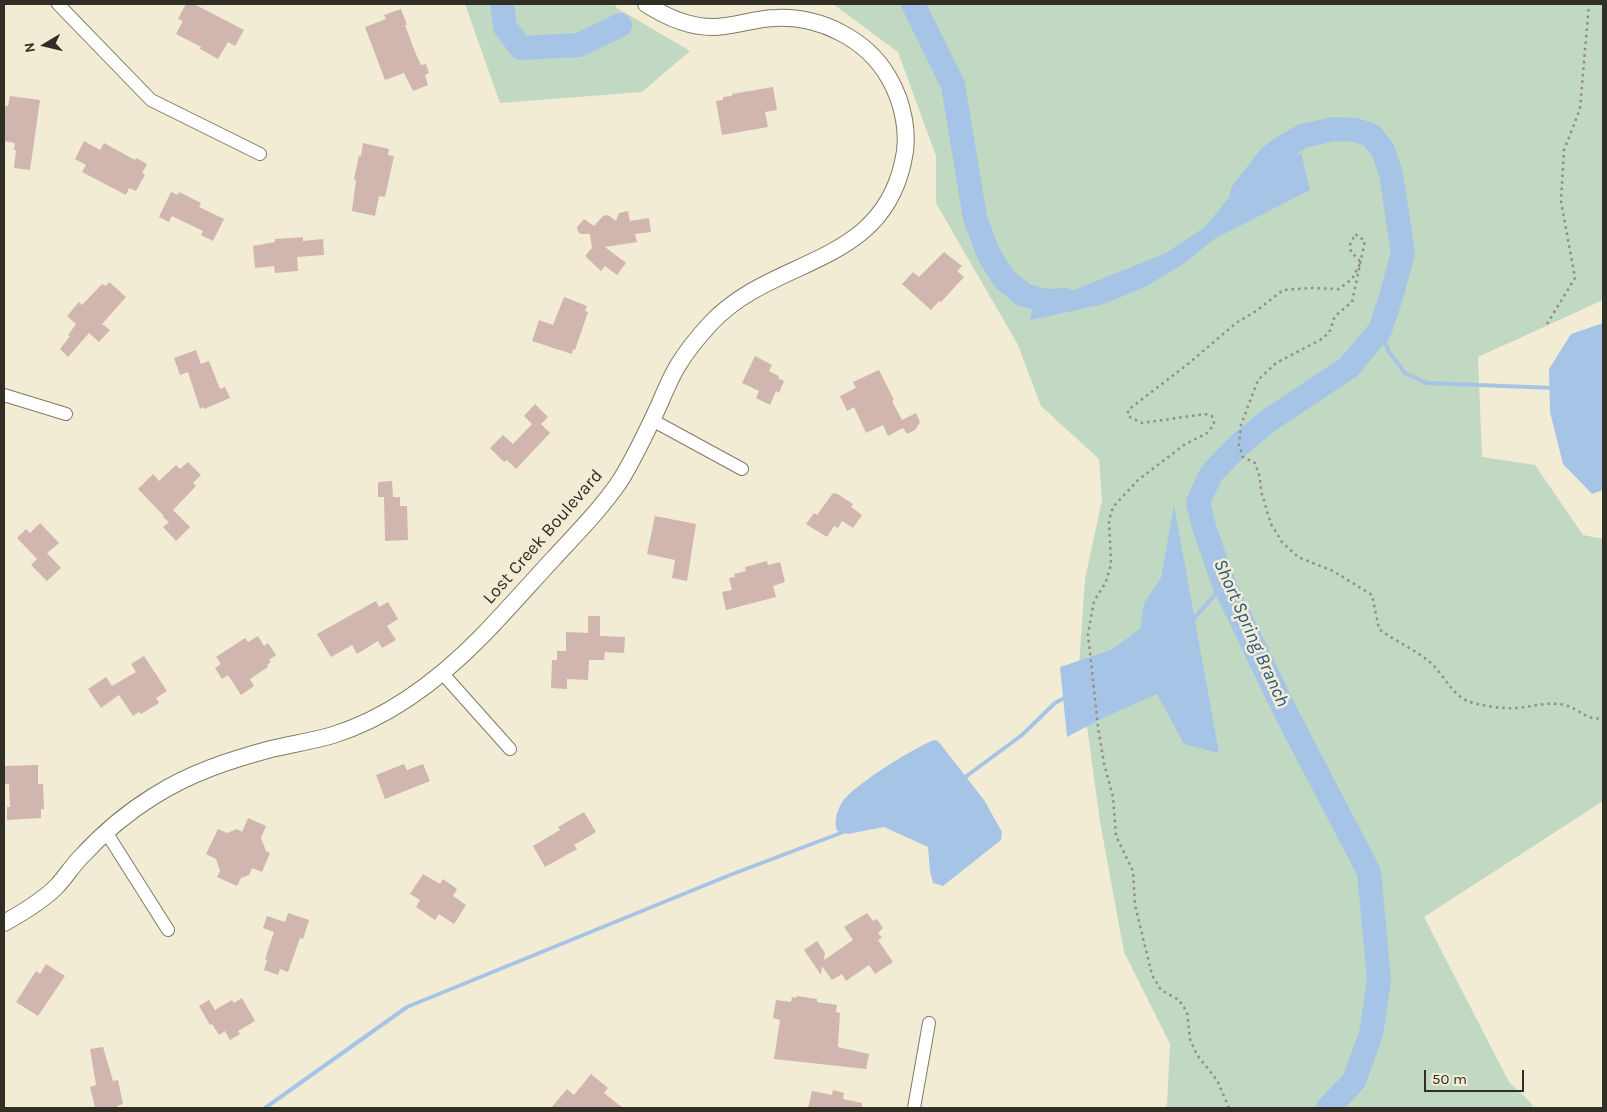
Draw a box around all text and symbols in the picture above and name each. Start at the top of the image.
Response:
north arrow [20,20,70,70]
text: N [21,41,39,54]
street label: Lost Creek Boulevard [479,465,607,609]
water label: Short Spring Branch [1208,556,1294,710]
scale bar [1427,1060,1527,1092]
text: 50 m [1432,1070,1467,1088]

